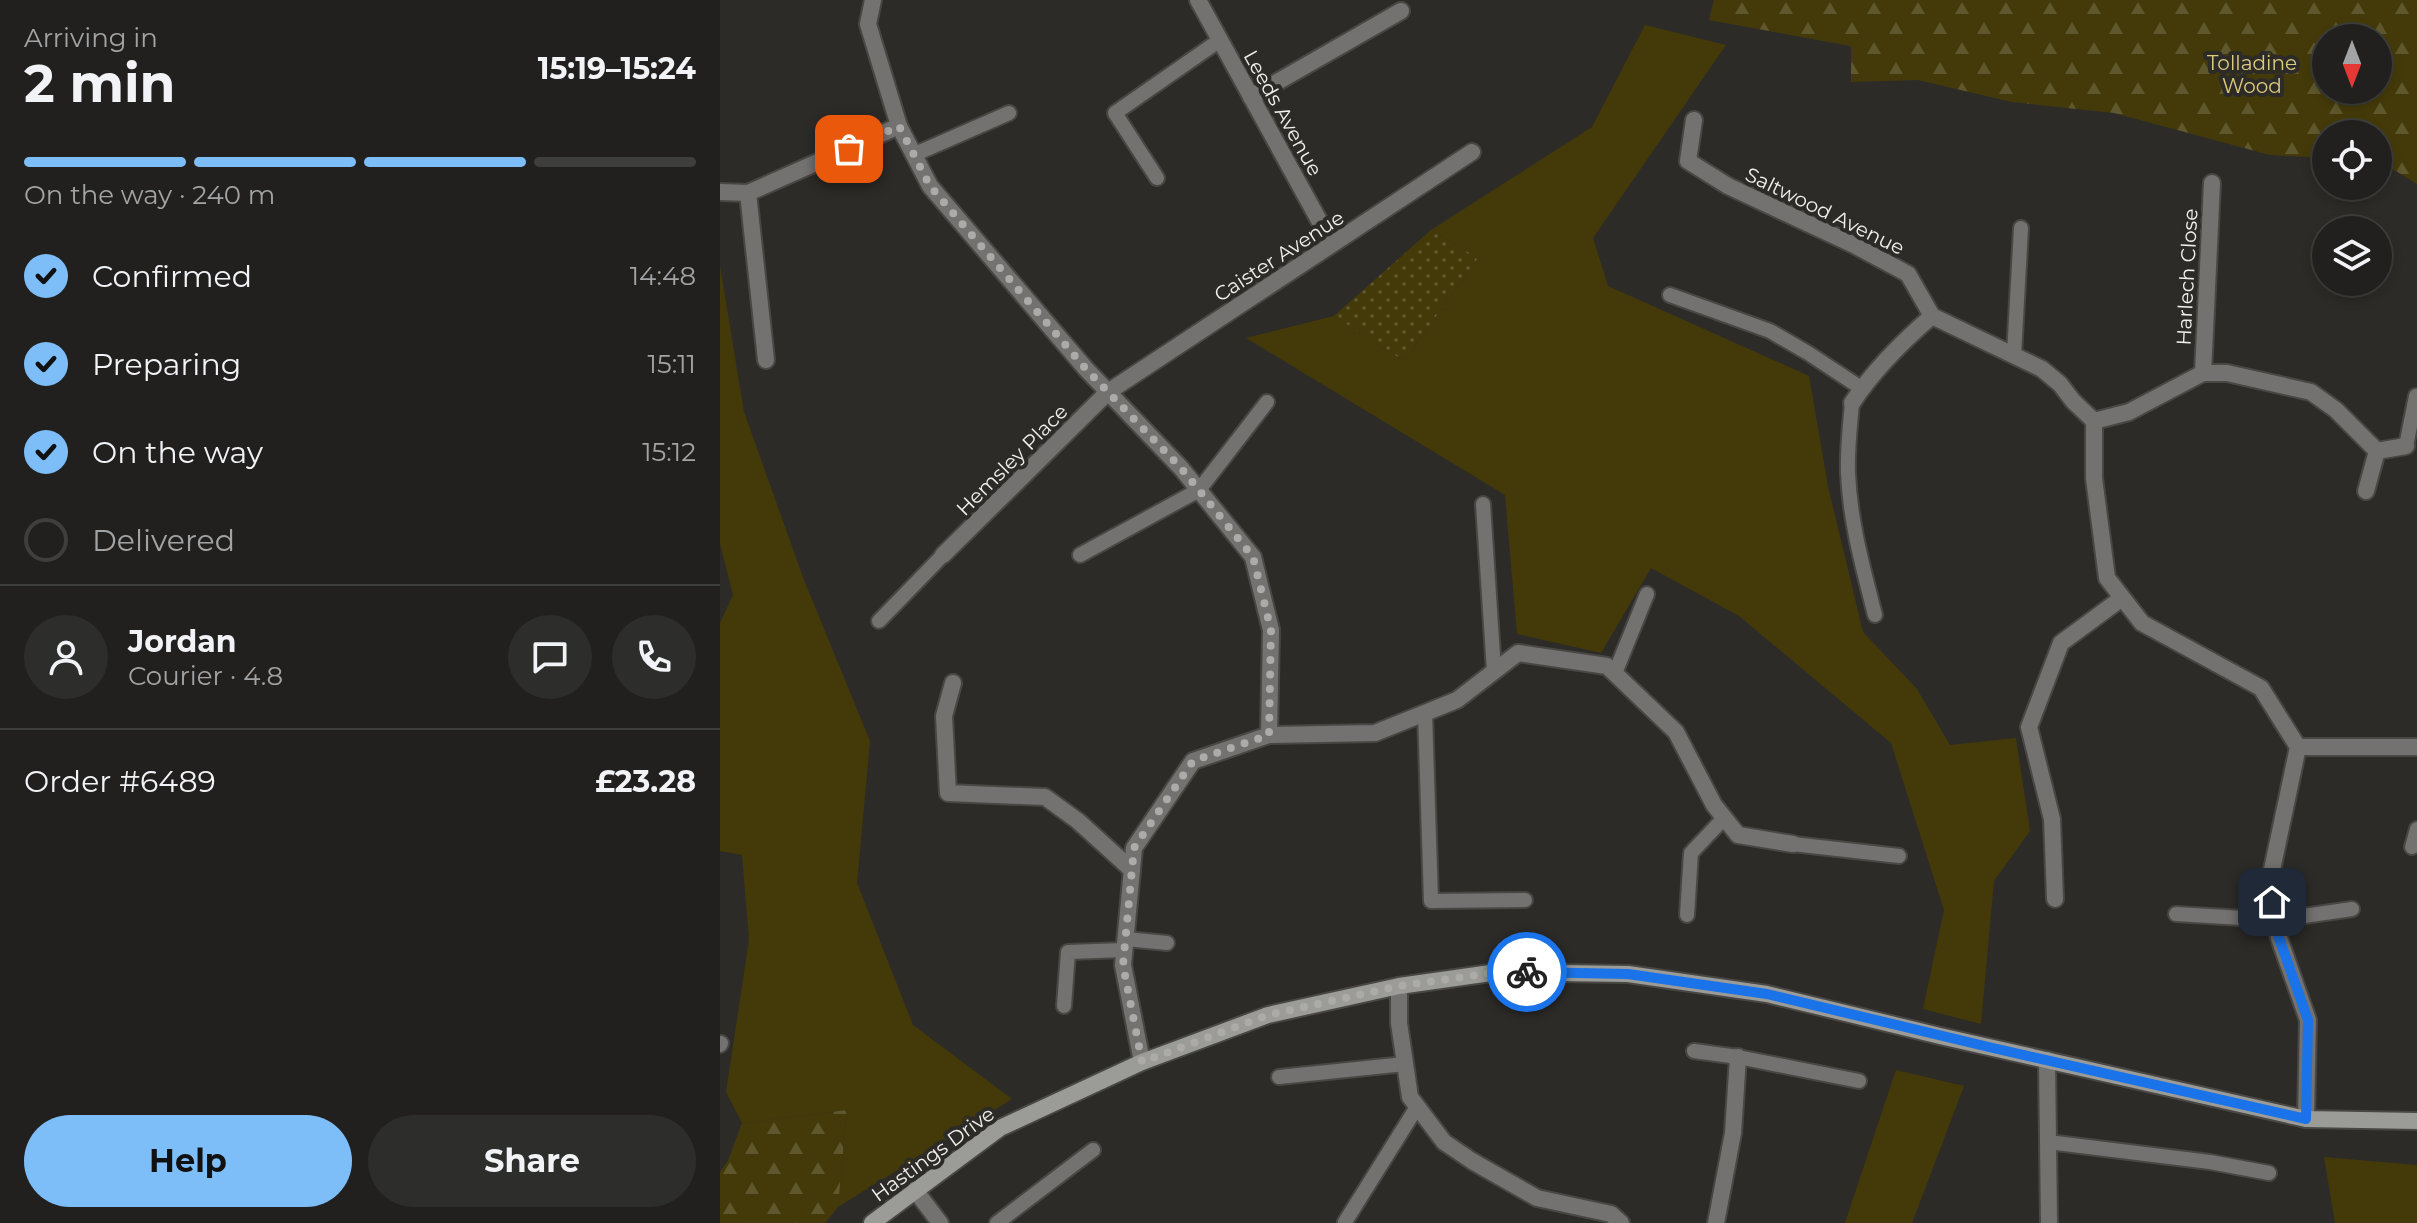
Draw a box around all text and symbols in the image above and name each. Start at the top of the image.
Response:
text: Arriving in [24,22,158,54]
north arrow [2312,24,2392,104]
map controls [2312,24,2392,296]
street label: Leeds Avenue [1239,46,1327,180]
text: 15:19–15:24 [538,50,696,87]
park label: Tolladine Wood [2207,51,2297,98]
text: 2 min [24,52,176,115]
pin [815,115,883,183]
button: locate [2312,120,2392,200]
icon: bag [827,127,871,171]
street label: Saltwood Avenue [1742,162,1908,260]
text: On the way · 240 m [24,179,275,211]
street label: Caister Avenue [1210,205,1348,307]
street label: Harlech Close [2171,208,2203,346]
button: layers [2312,216,2392,296]
icon: check [24,254,68,298]
text: Confirmed [92,258,252,295]
text: 14:48 [630,260,696,292]
icon: check [24,342,68,386]
text: Preparing [92,346,241,383]
text: 15:11 [648,348,696,380]
street label: Hemsley Place [951,399,1073,521]
icon: check [24,430,68,474]
text: On the way [92,434,263,471]
text: 15:12 [642,436,696,468]
text: Delivered [92,522,235,559]
button: person [24,615,108,699]
button: chat [508,615,592,699]
button: phone [612,615,696,699]
text: Jordan [128,623,237,660]
text: Courier · 4.8 [128,660,283,692]
text: Order #6489 [24,763,216,800]
text: £23.28 [595,763,696,800]
pin [2238,868,2306,936]
icon: home [2250,880,2294,924]
courier [1487,932,1567,1012]
icon: bike [1505,950,1549,994]
street label: Hastings Drive [867,1101,999,1207]
button: Help [24,1115,352,1207]
button: Share [368,1115,696,1207]

